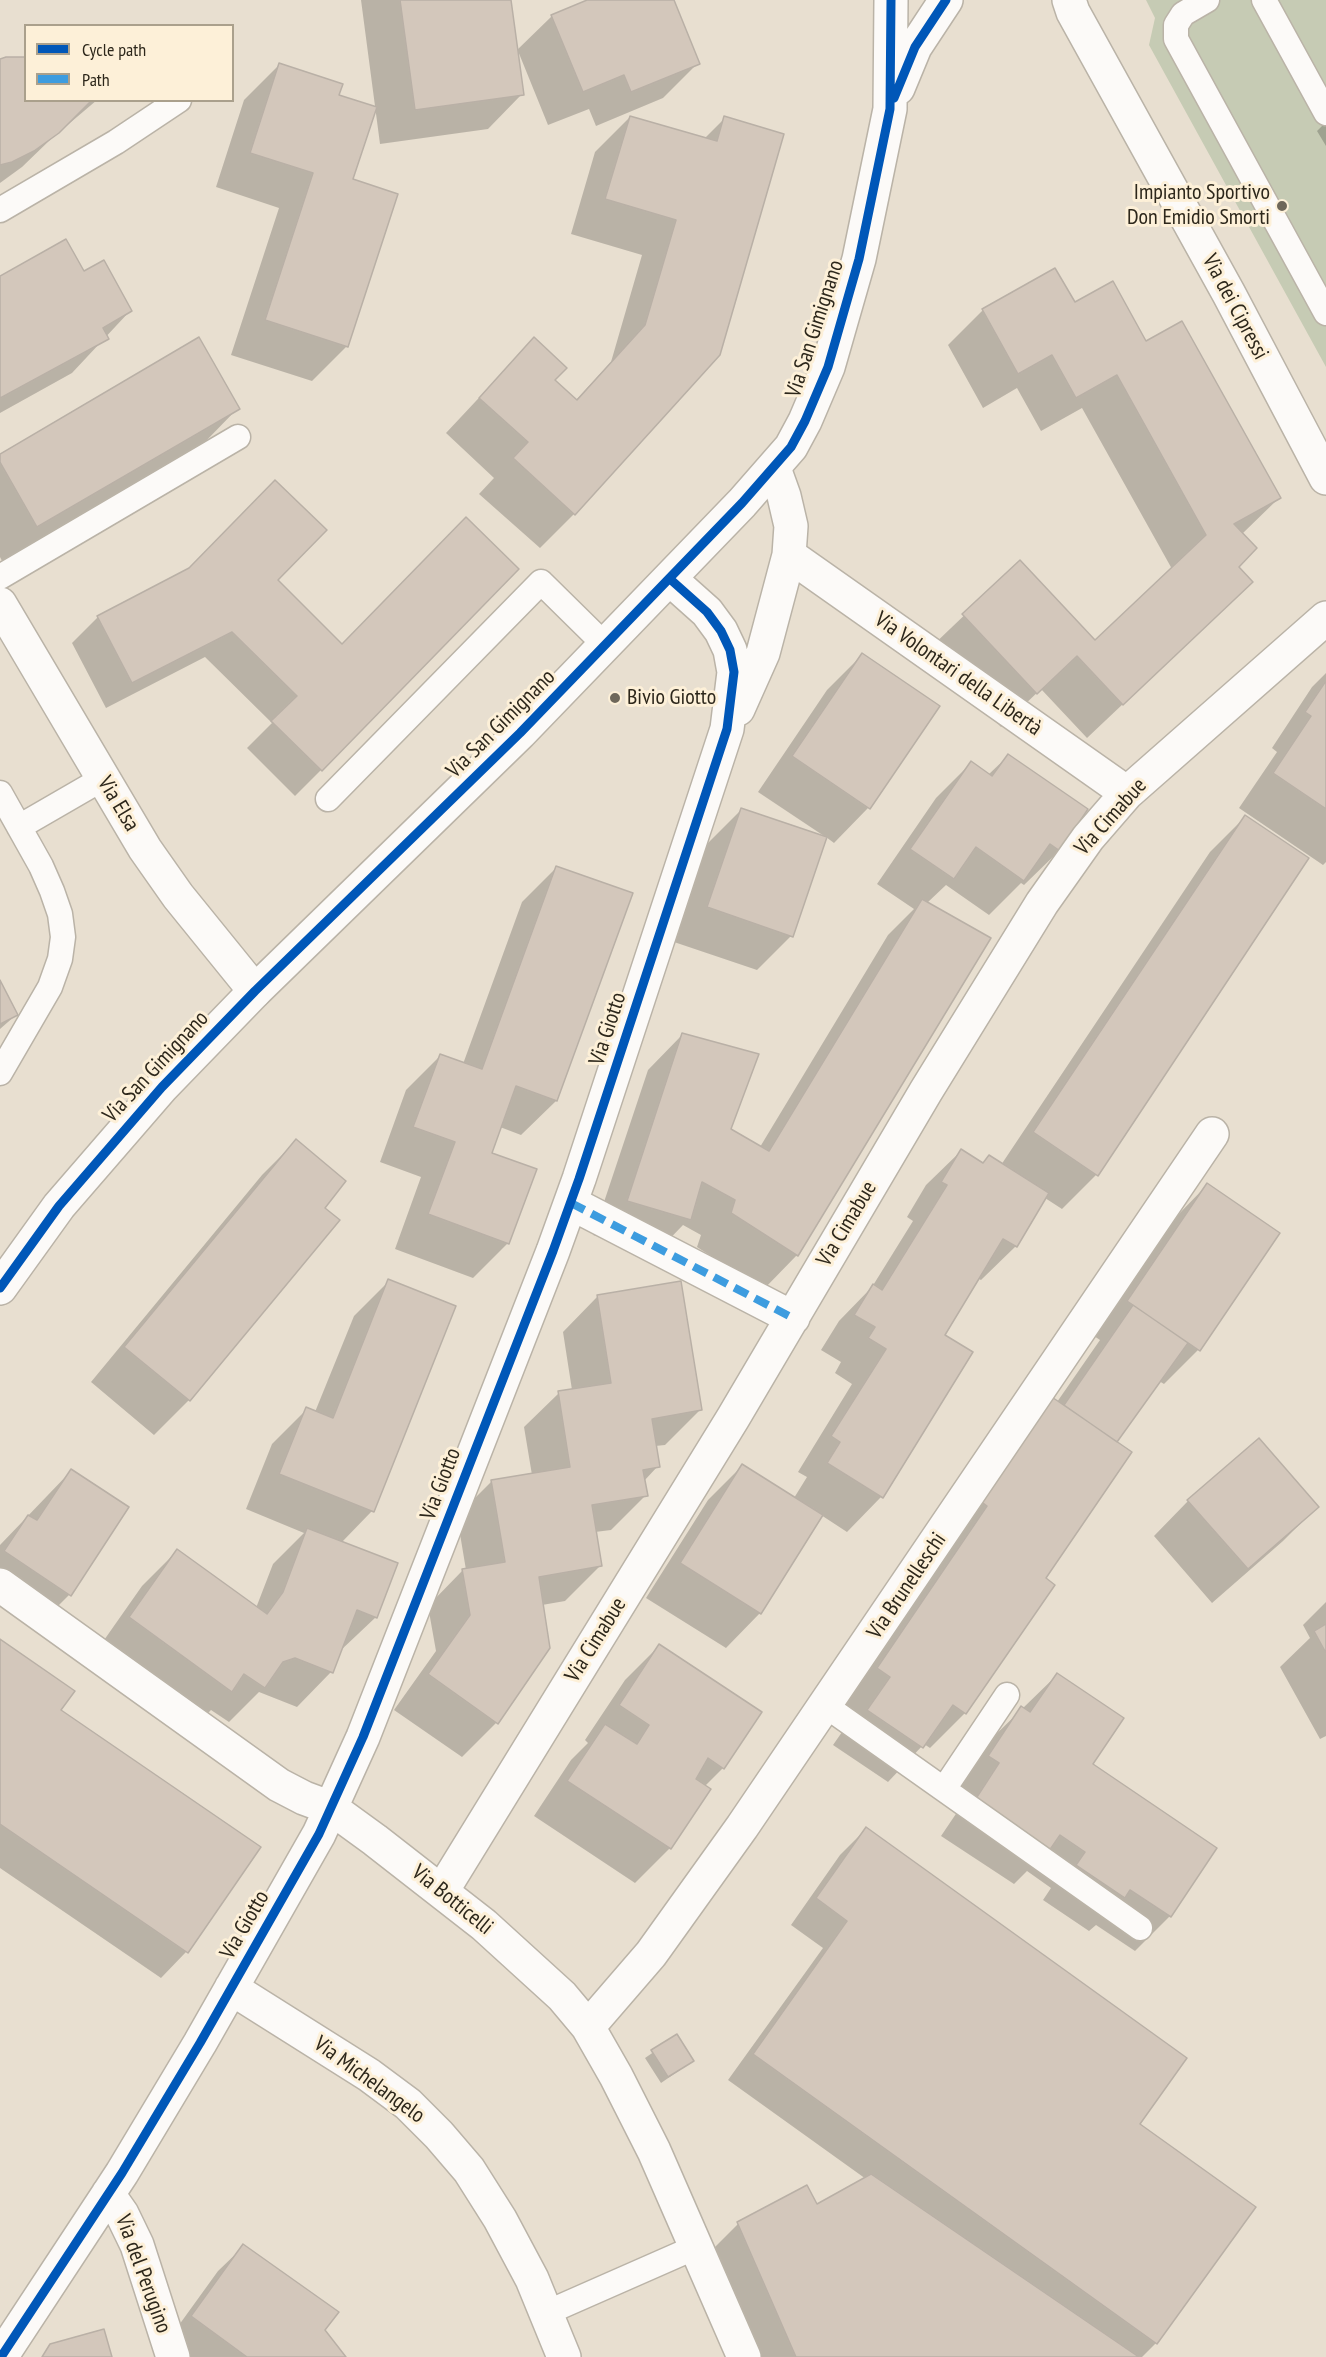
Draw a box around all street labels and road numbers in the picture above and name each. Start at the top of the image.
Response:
street label: Via dei Cipressi [1196,250,1274,364]
street label: Via San Gimignano [780,257,850,401]
street label: Via Volontari della Libertà [869,606,1047,742]
street label: Via San Gimignano [441,664,561,784]
street label: Via Elsa [91,772,145,836]
street label: Via Cimabue [1070,773,1152,861]
street label: Via Giotto [584,989,632,1069]
street label: Via San Gimignano [98,1006,214,1128]
street label: Via Cimabue [811,1177,883,1271]
street label: Via Giotto [415,1444,467,1524]
street label: Via Brunelleschi [862,1528,952,1644]
street label: Via Cimabue [560,1593,632,1687]
street label: Via Botticelli [406,1859,498,1941]
street label: Via Giotto [215,1886,275,1964]
street label: Via Michelangelo [308,2031,430,2129]
street label: Via del Perugino [109,2211,177,2337]

